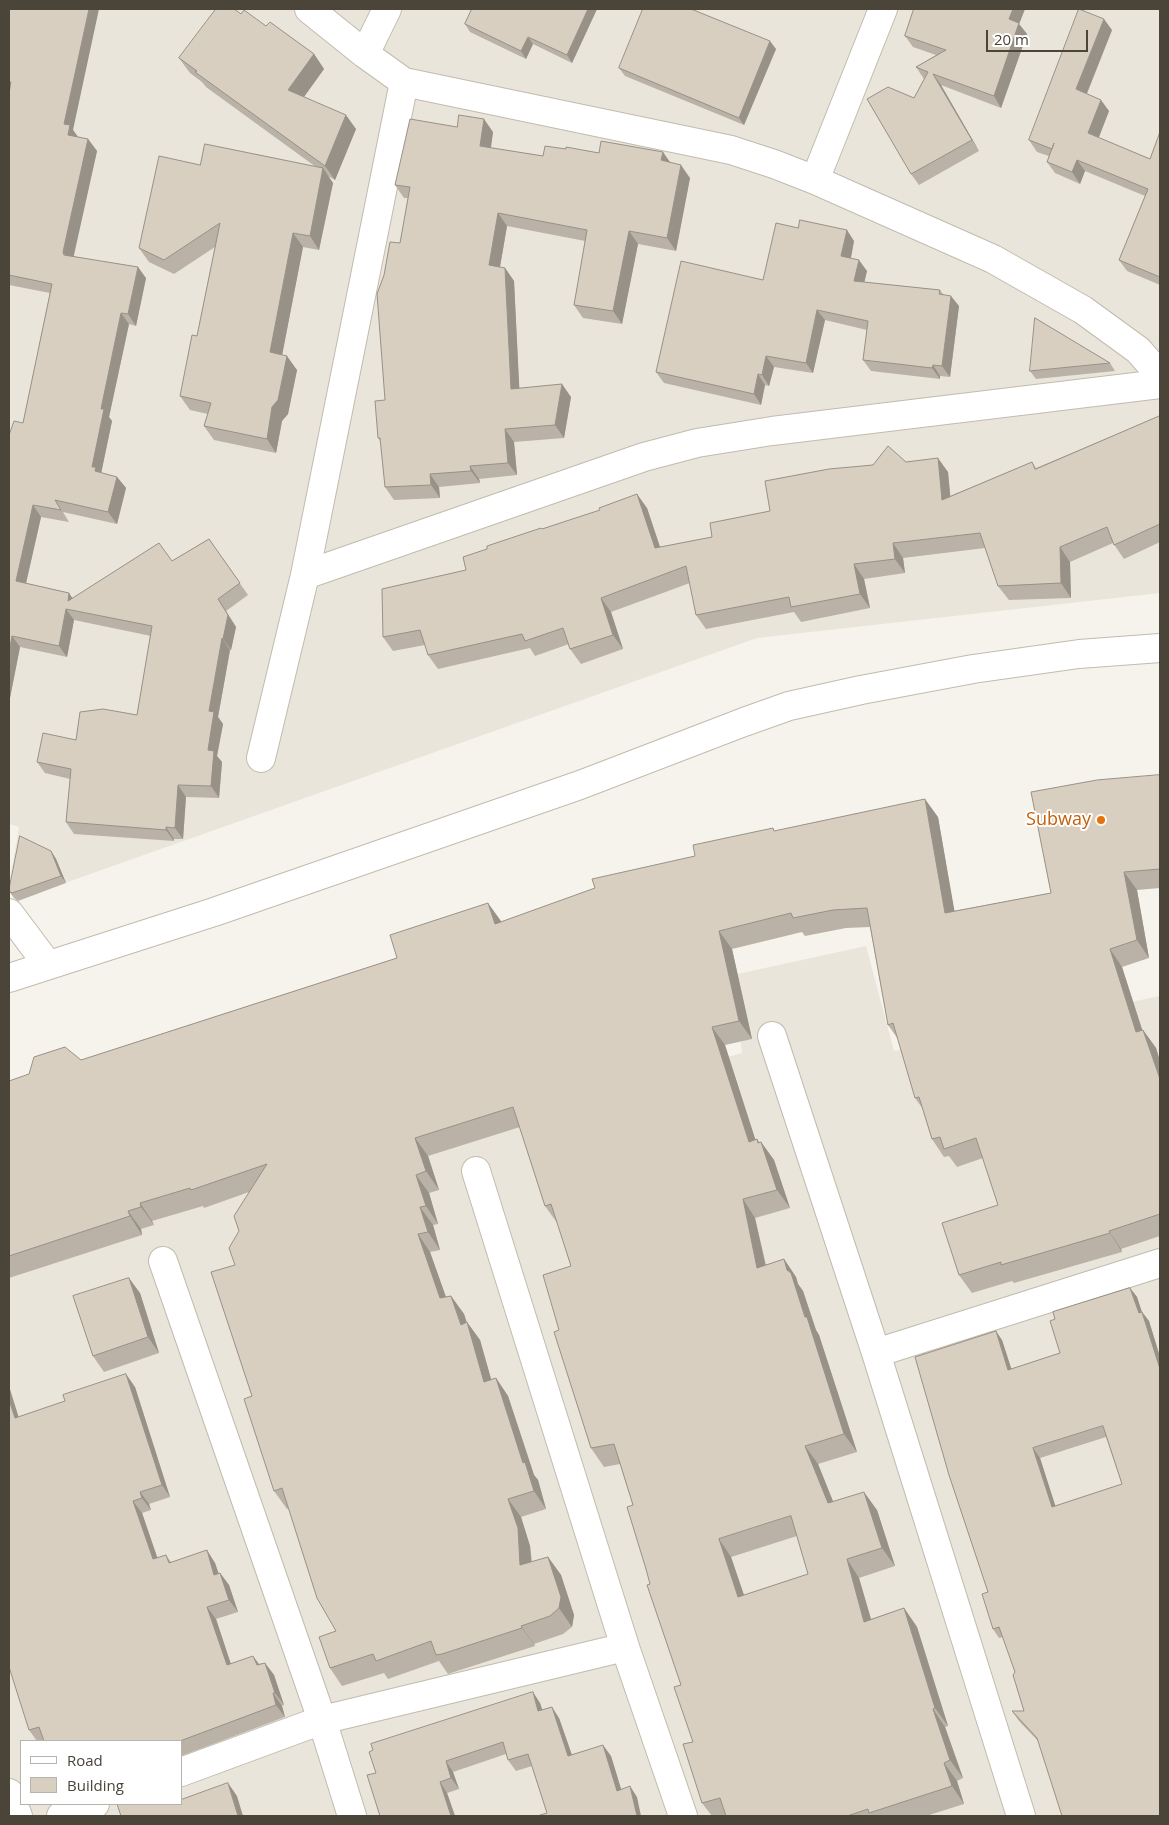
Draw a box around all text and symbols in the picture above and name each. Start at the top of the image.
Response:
scale bar [989,20,1092,52]
text: 20 m [994,29,1029,49]
place label: Subway [1026,809,1091,831]
marker: Subway [1095,814,1107,826]
legend [20,1740,182,1805]
text: Road [67,1750,103,1770]
text: Building [67,1775,124,1795]

